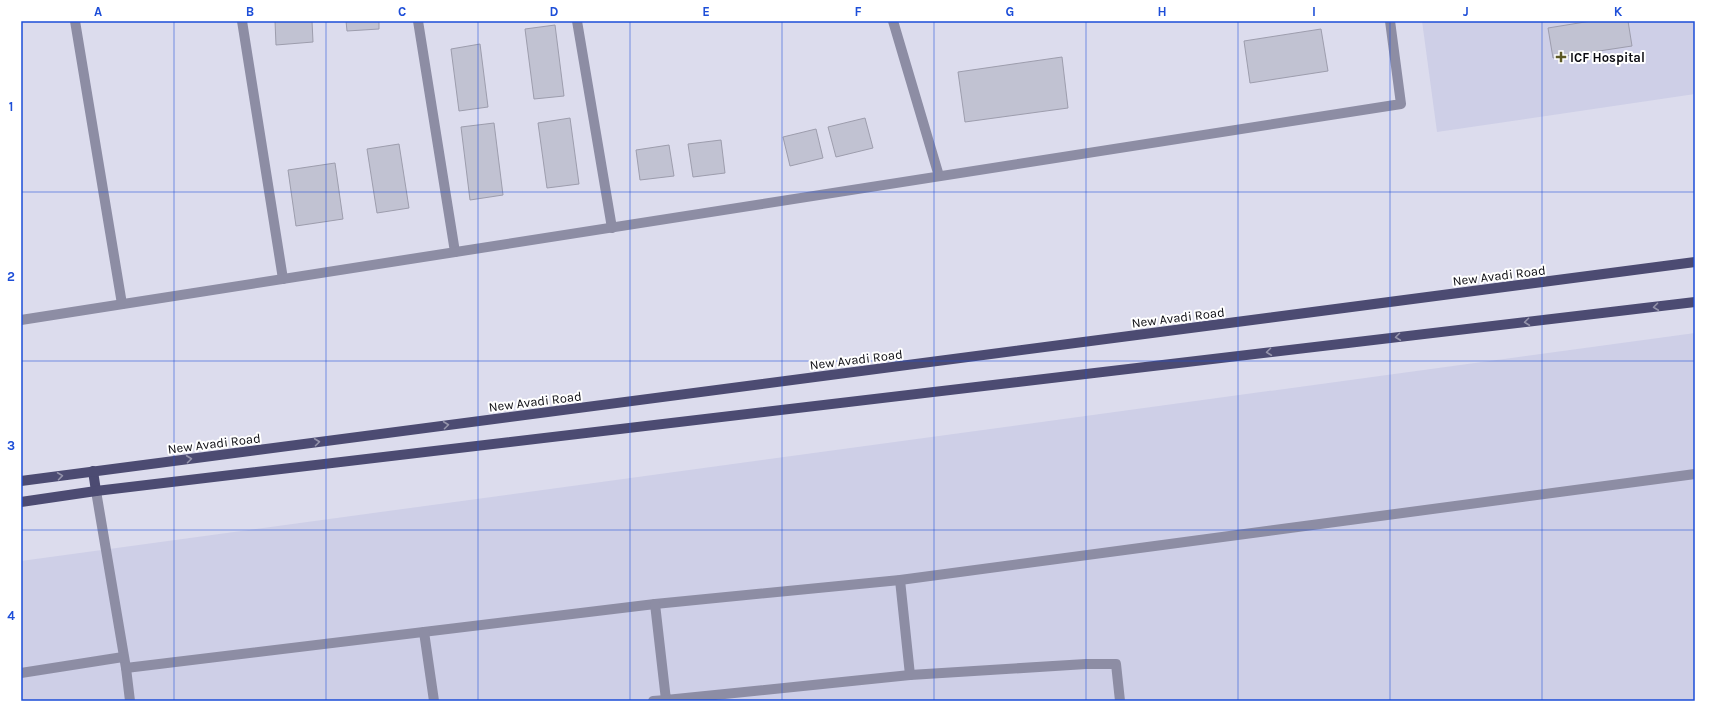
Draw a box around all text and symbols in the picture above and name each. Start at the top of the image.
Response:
text: A [94,4,102,19]
text: B [246,4,254,19]
text: C [398,4,406,19]
text: D [550,4,559,19]
text: E [702,4,710,19]
text: F [854,4,862,19]
text: G [1006,4,1014,19]
text: H [1157,4,1167,19]
text: I [1312,4,1316,19]
text: J [1463,4,1469,19]
text: K [1614,4,1623,19]
place label: ICF Hospital [1570,50,1645,65]
marker: ICF Hospital [1555,51,1567,63]
text: 1 [9,99,13,114]
street label: New Avadi Road [1452,262,1546,289]
text: 2 [7,269,15,284]
one-way arrow [1653,302,1659,311]
street label: New Avadi Road [1131,304,1225,331]
one-way arrow [1524,317,1530,326]
one-way arrow [1395,332,1401,341]
street label: New Avadi Road [809,346,903,373]
one-way arrow [1266,348,1272,357]
street label: New Avadi Road [488,388,582,415]
one-way arrow [443,421,449,430]
street label: New Avadi Road [167,430,261,457]
text: 3 [7,438,15,453]
one-way arrow [314,438,320,447]
one-way arrow [185,455,192,464]
one-way arrow [57,472,63,481]
text: 4 [7,608,15,623]

